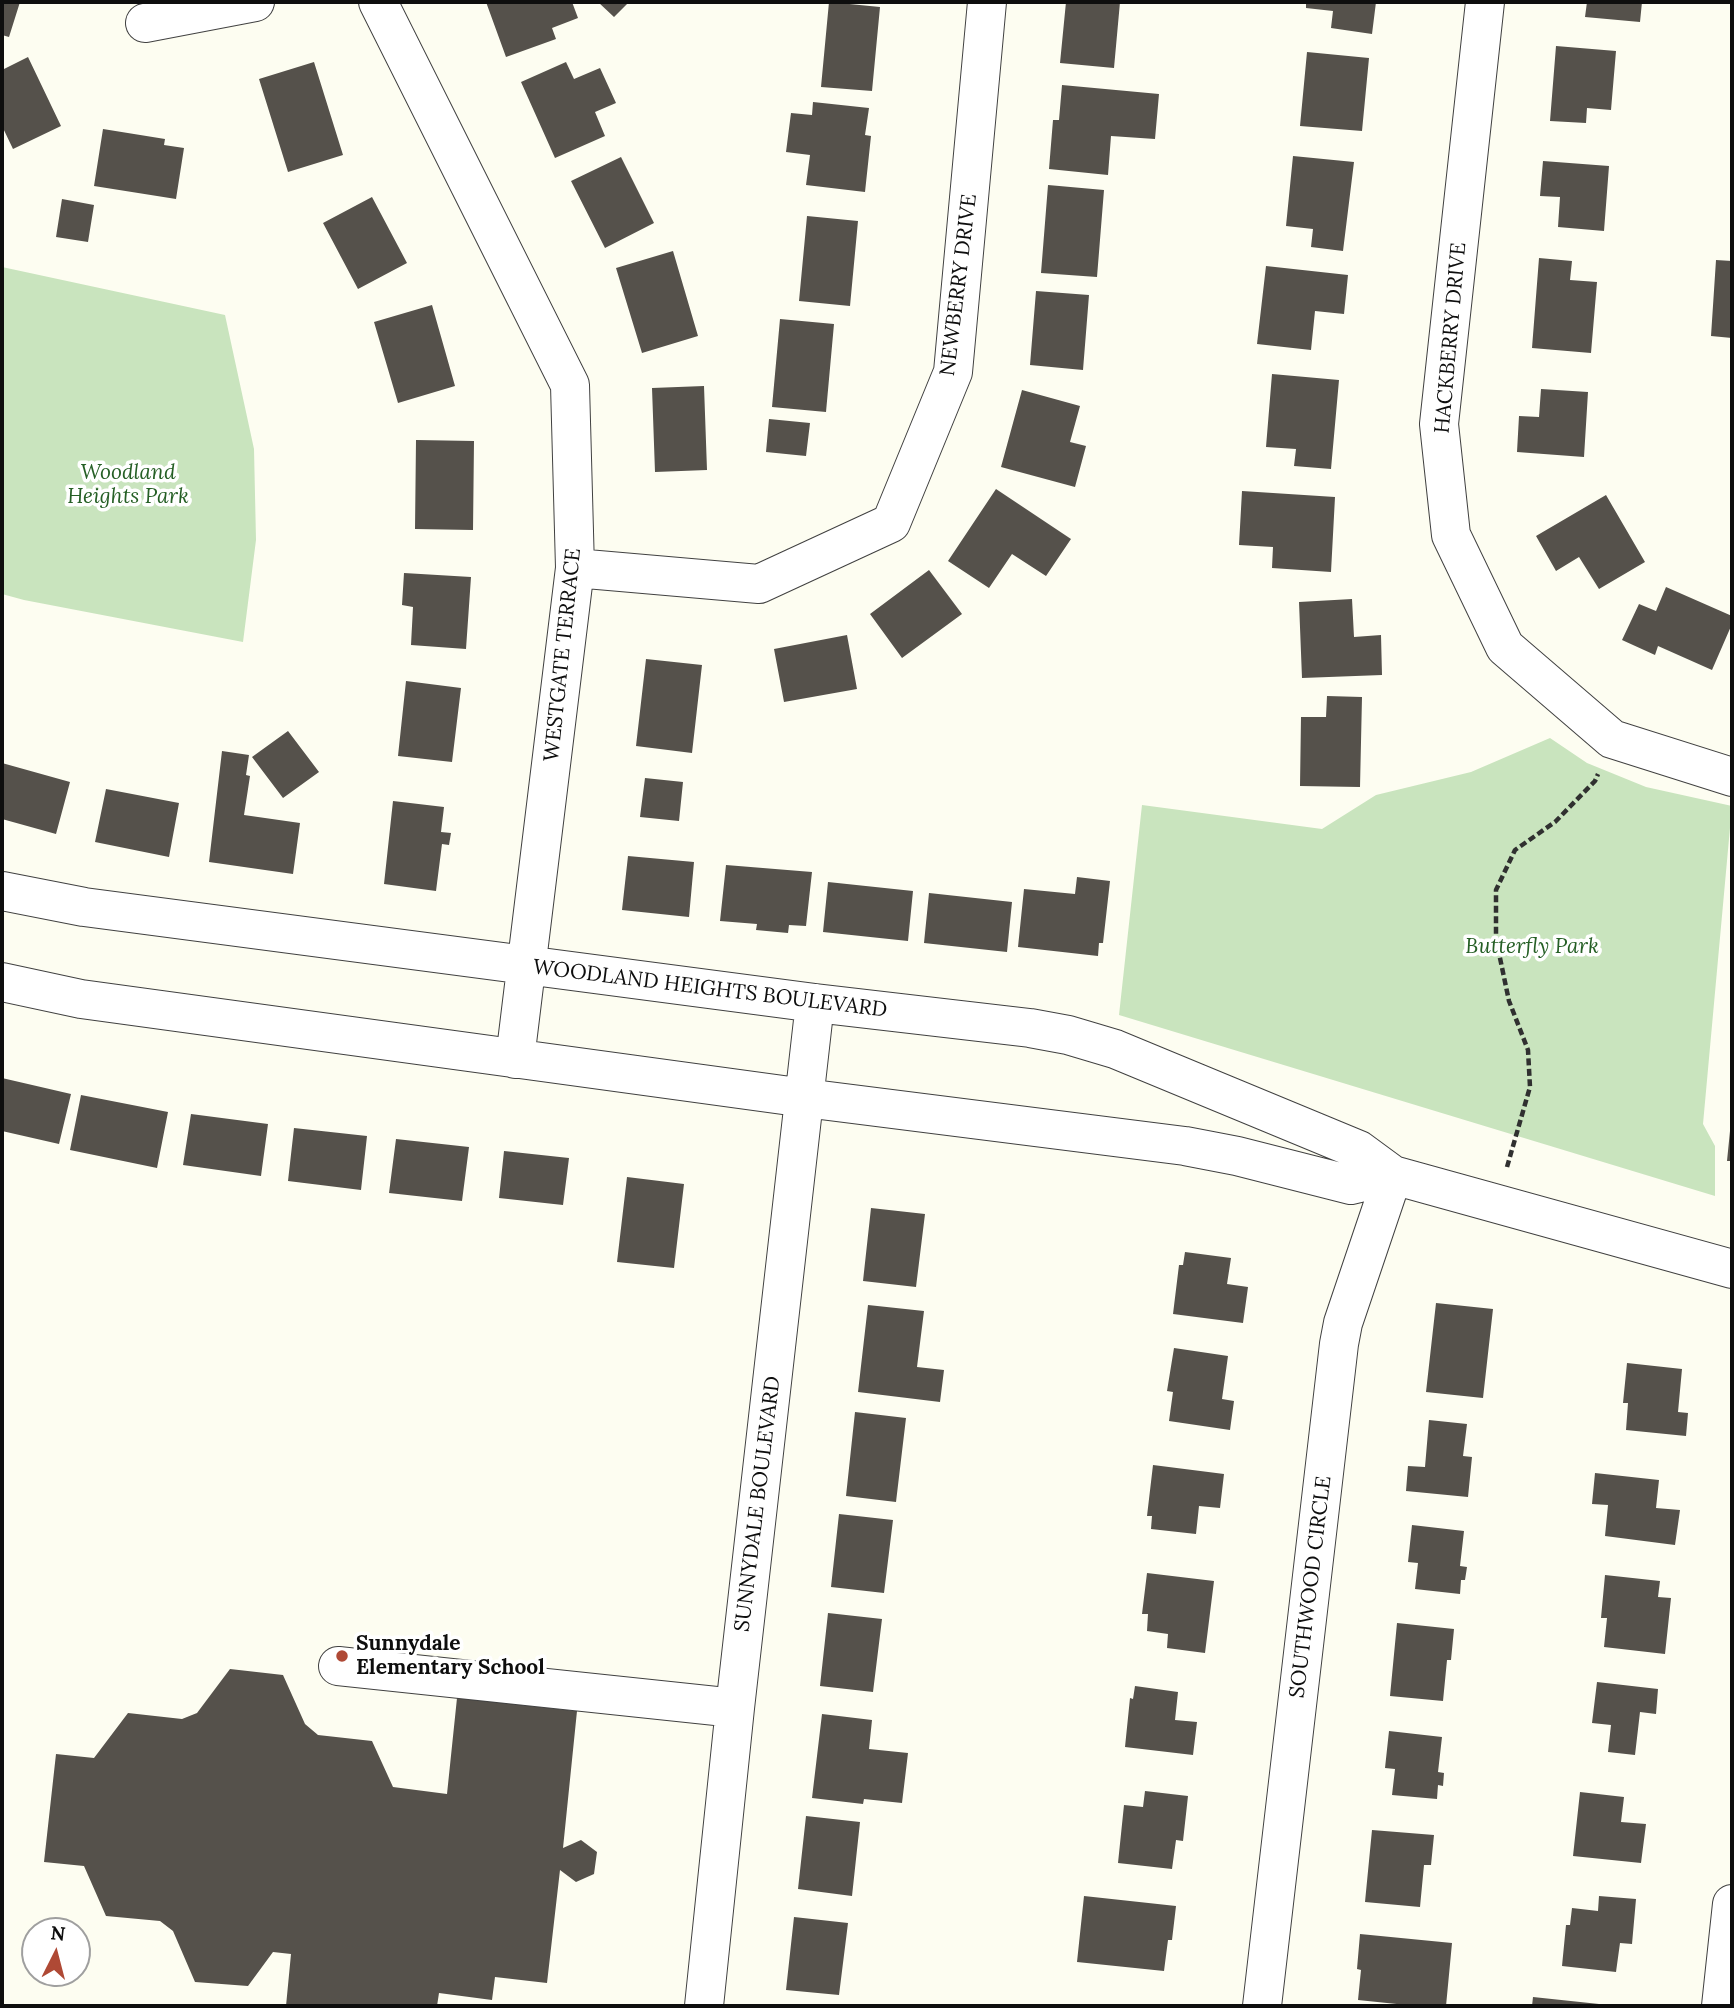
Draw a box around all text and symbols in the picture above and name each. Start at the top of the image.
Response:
street label: NEWBERRY DRIVE [935,192,983,378]
street label: HACKBERRY DRIVE [1430,241,1472,435]
park label: Woodland Heights Park [67,460,189,510]
street label: WESTGATE TERRACE [539,547,587,763]
park label: Butterfly Park [1465,934,1599,960]
street label: WOODLAND HEIGHTS BOULEVARD [531,955,889,1023]
street label: SUNNYDALE BOULEVARD [730,1375,786,1633]
street label: SOUTHWOOD CIRCLE [1285,1474,1337,1700]
place label: Sunnydale Elementary School [356,1631,545,1681]
marker: Sunnydale Elementary School [334,1648,350,1664]
north arrow [21,1917,91,1987]
text: N [49,1920,67,1946]

